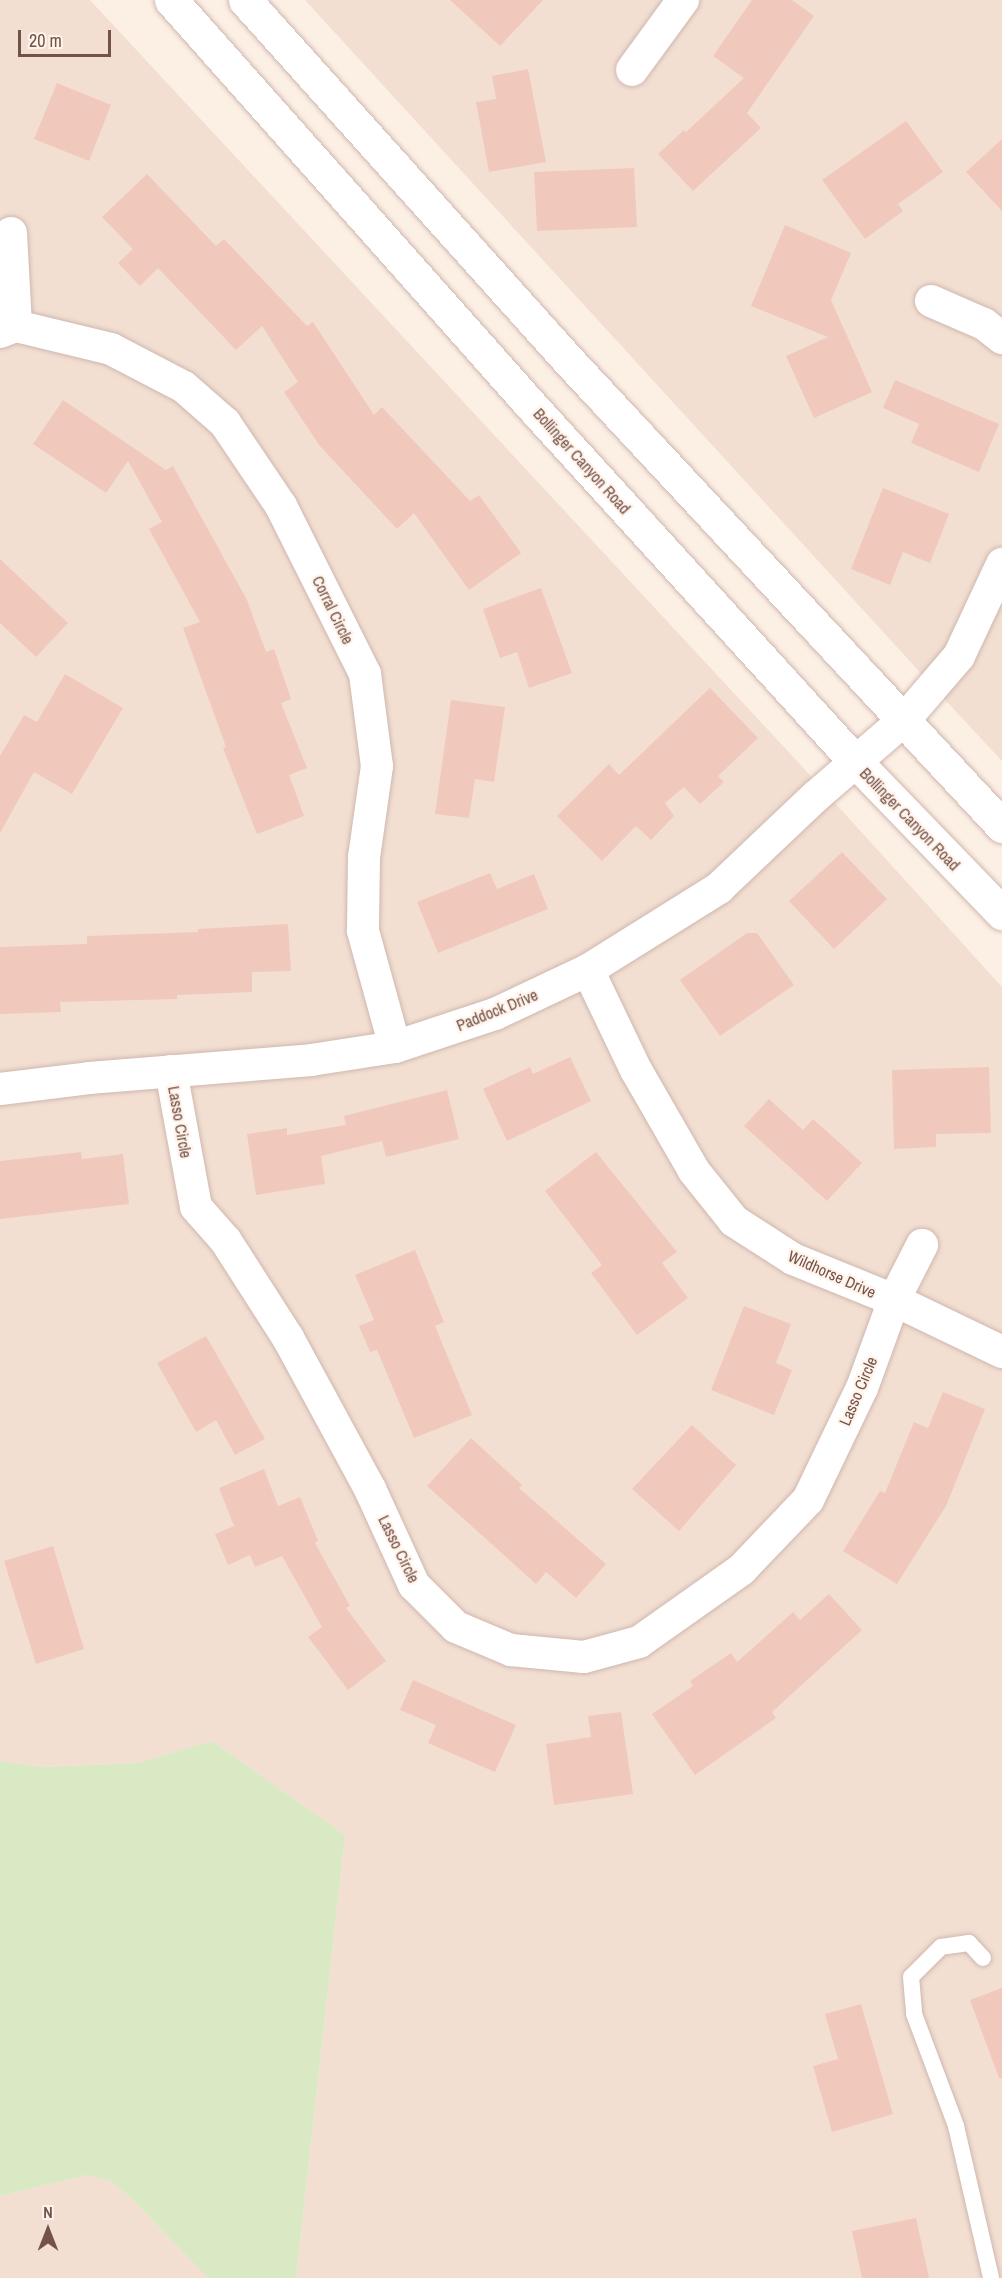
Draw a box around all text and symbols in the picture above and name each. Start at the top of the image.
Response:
scale bar [21,18,114,56]
text: 20 m [29,28,62,53]
street label: Bollinger Canyon Road [529,404,635,518]
street label: Corral Circle [308,573,358,647]
street label: Bollinger Canyon Road [856,764,964,874]
street label: Paddock Drive [454,985,540,1035]
street label: Lasso Circle [164,1084,196,1160]
street label: Wildhorse Drive [785,1246,879,1302]
street label: Lasso Circle [835,1354,881,1428]
street label: Lasso Circle [374,1512,424,1586]
north arrow [18,2200,78,2260]
text: N [43,2201,53,2223]

